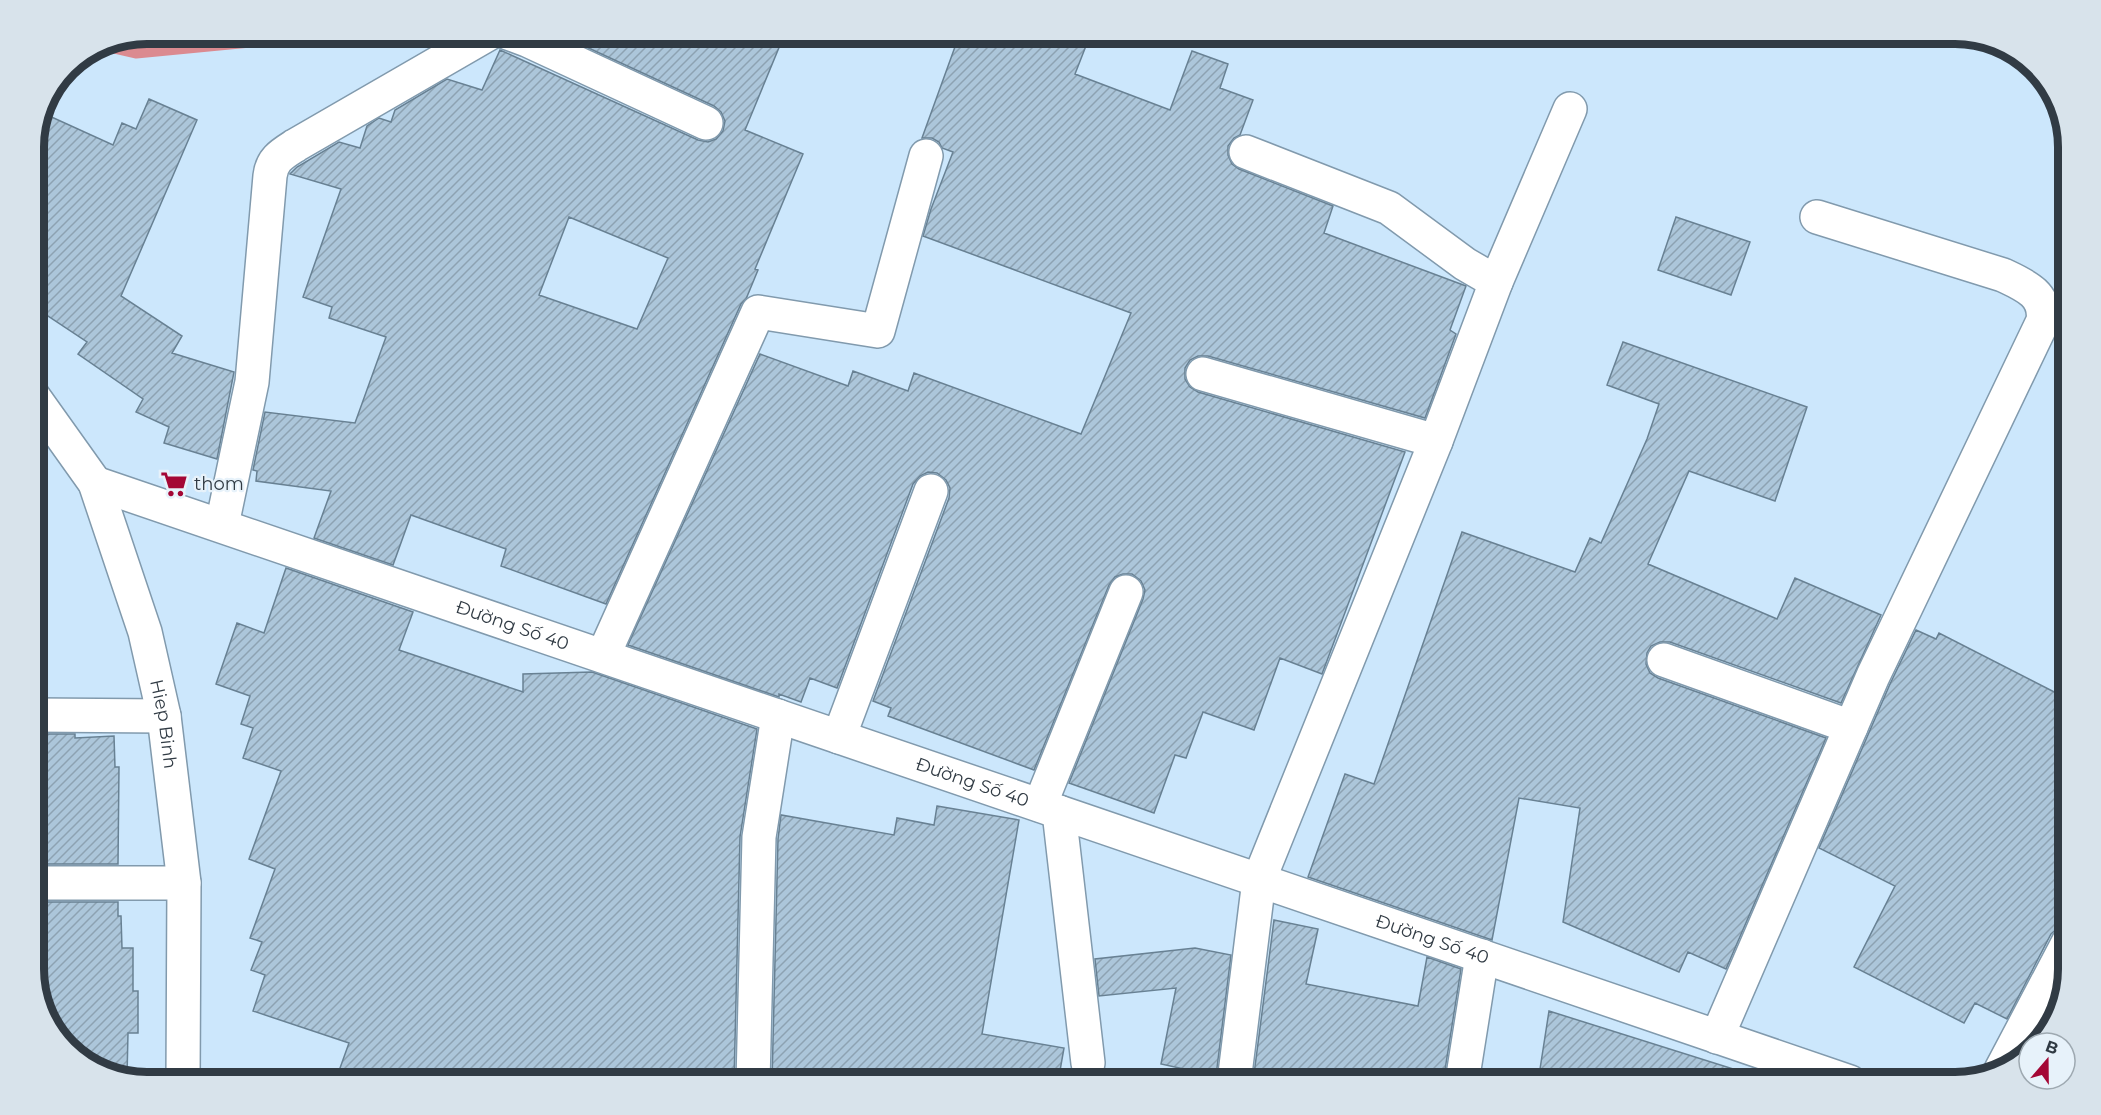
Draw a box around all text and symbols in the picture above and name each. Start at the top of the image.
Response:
supermarket icon: thom [159,469,189,499]
place label: thom [194,473,244,495]
street label: Đường Số 40 [453,596,572,655]
street label: Hiep Binh [145,677,181,770]
street label: Đường Số 40 [913,753,1032,812]
street label: Đường Số 40 [1373,910,1492,969]
north arrow [2017,1031,2077,1091]
text: B [2043,1036,2061,1058]

